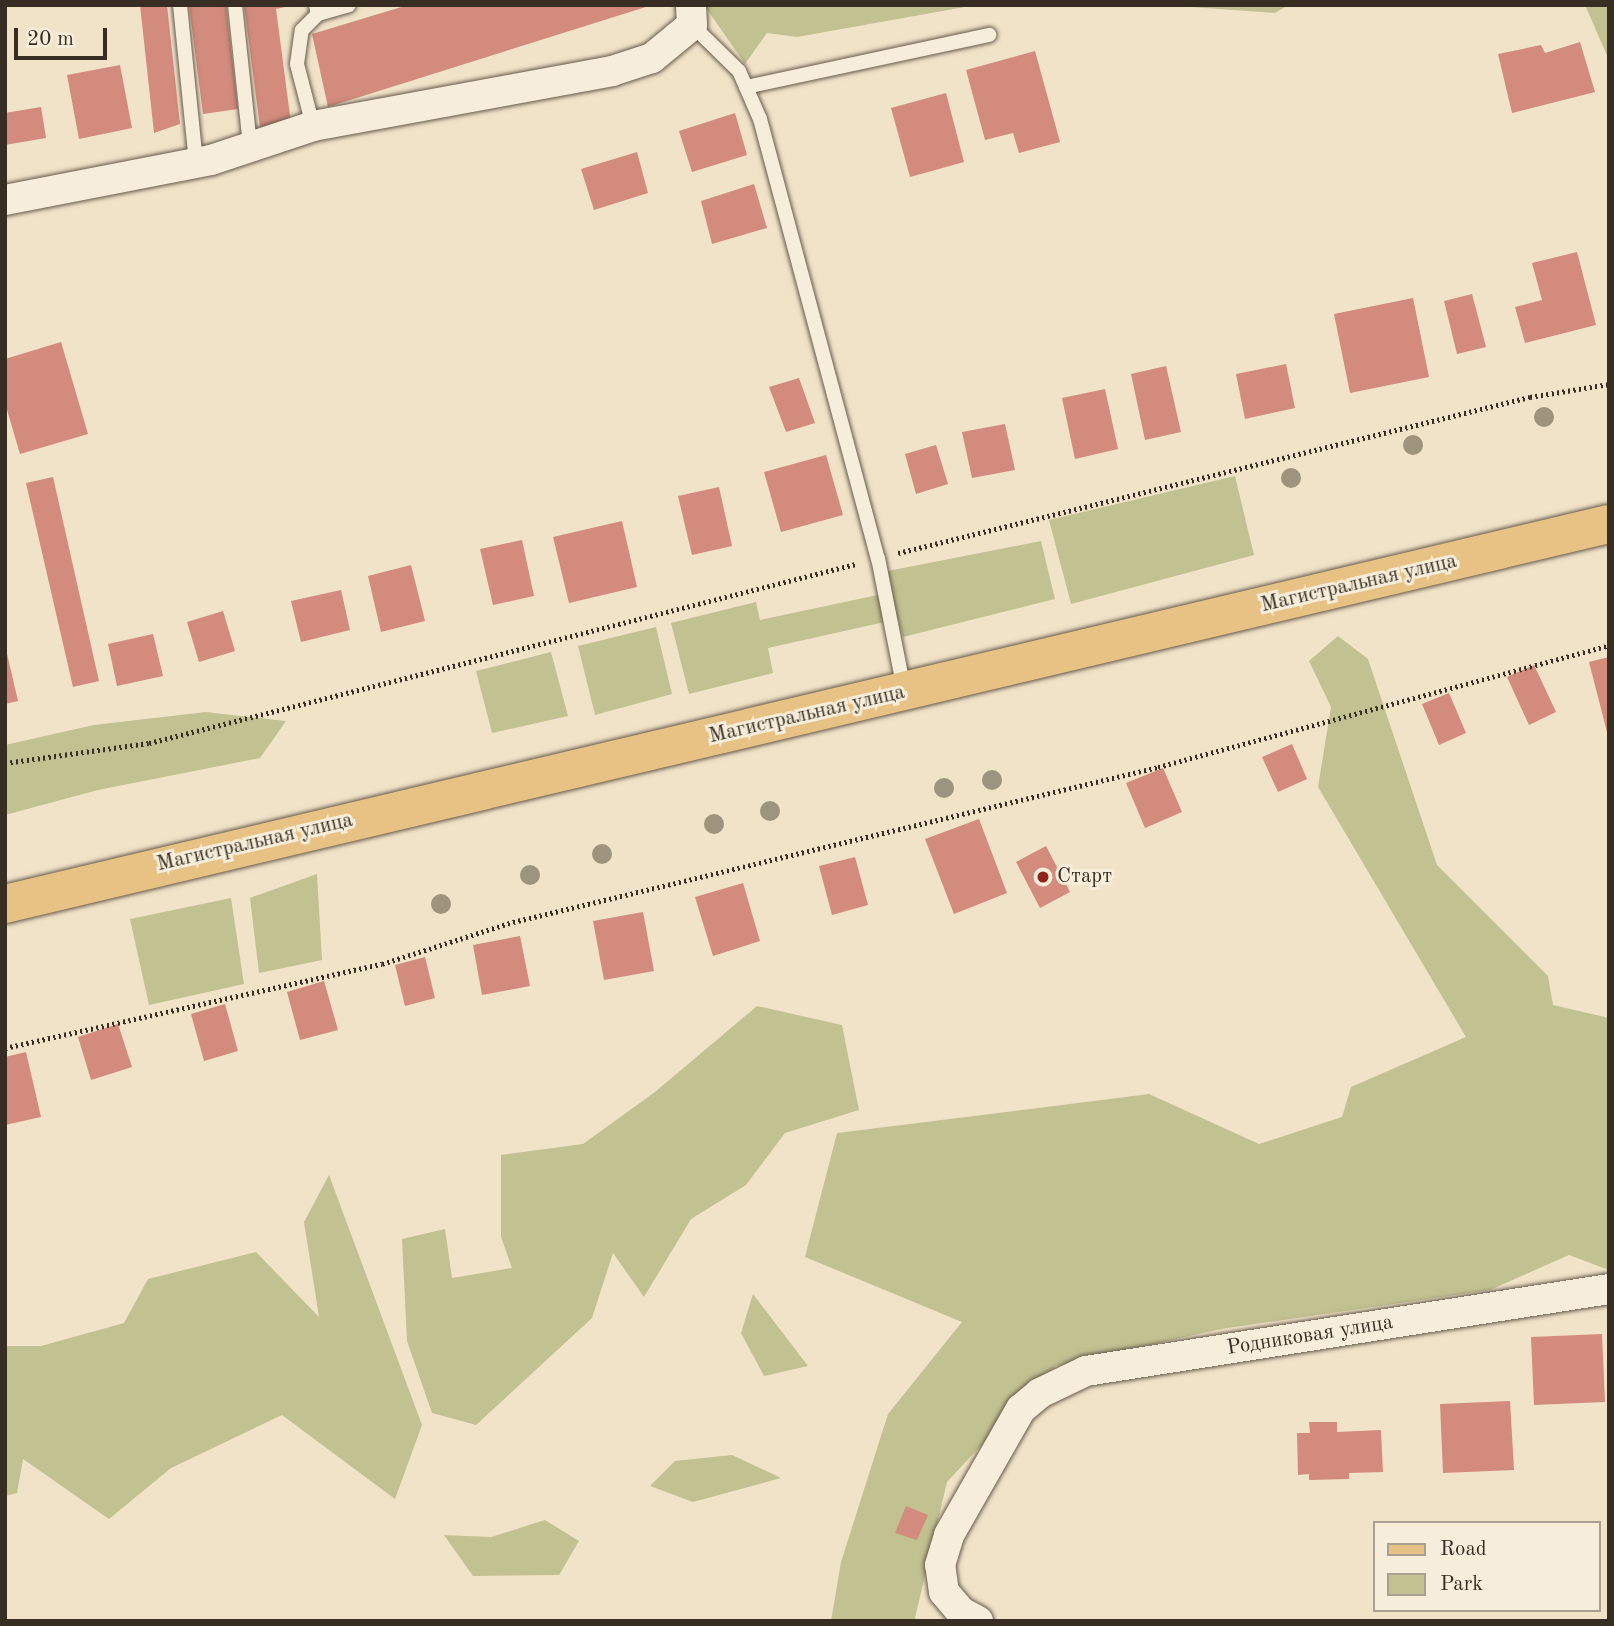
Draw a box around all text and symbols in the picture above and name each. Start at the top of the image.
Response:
scale bar [18,14,110,58]
text: 20 m [27,29,74,50]
street label: Магистральная улица [1259,549,1459,619]
street label: Магистральная улица [707,680,907,750]
street label: Магистральная улица [155,808,355,878]
place label: Старт [1057,864,1112,890]
marker: Старт [1035,869,1051,885]
street label: Родниковая улица [1225,1310,1395,1362]
legend [1372,1521,1600,1612]
text: Road [1440,1539,1487,1560]
text: Park [1440,1574,1483,1595]

